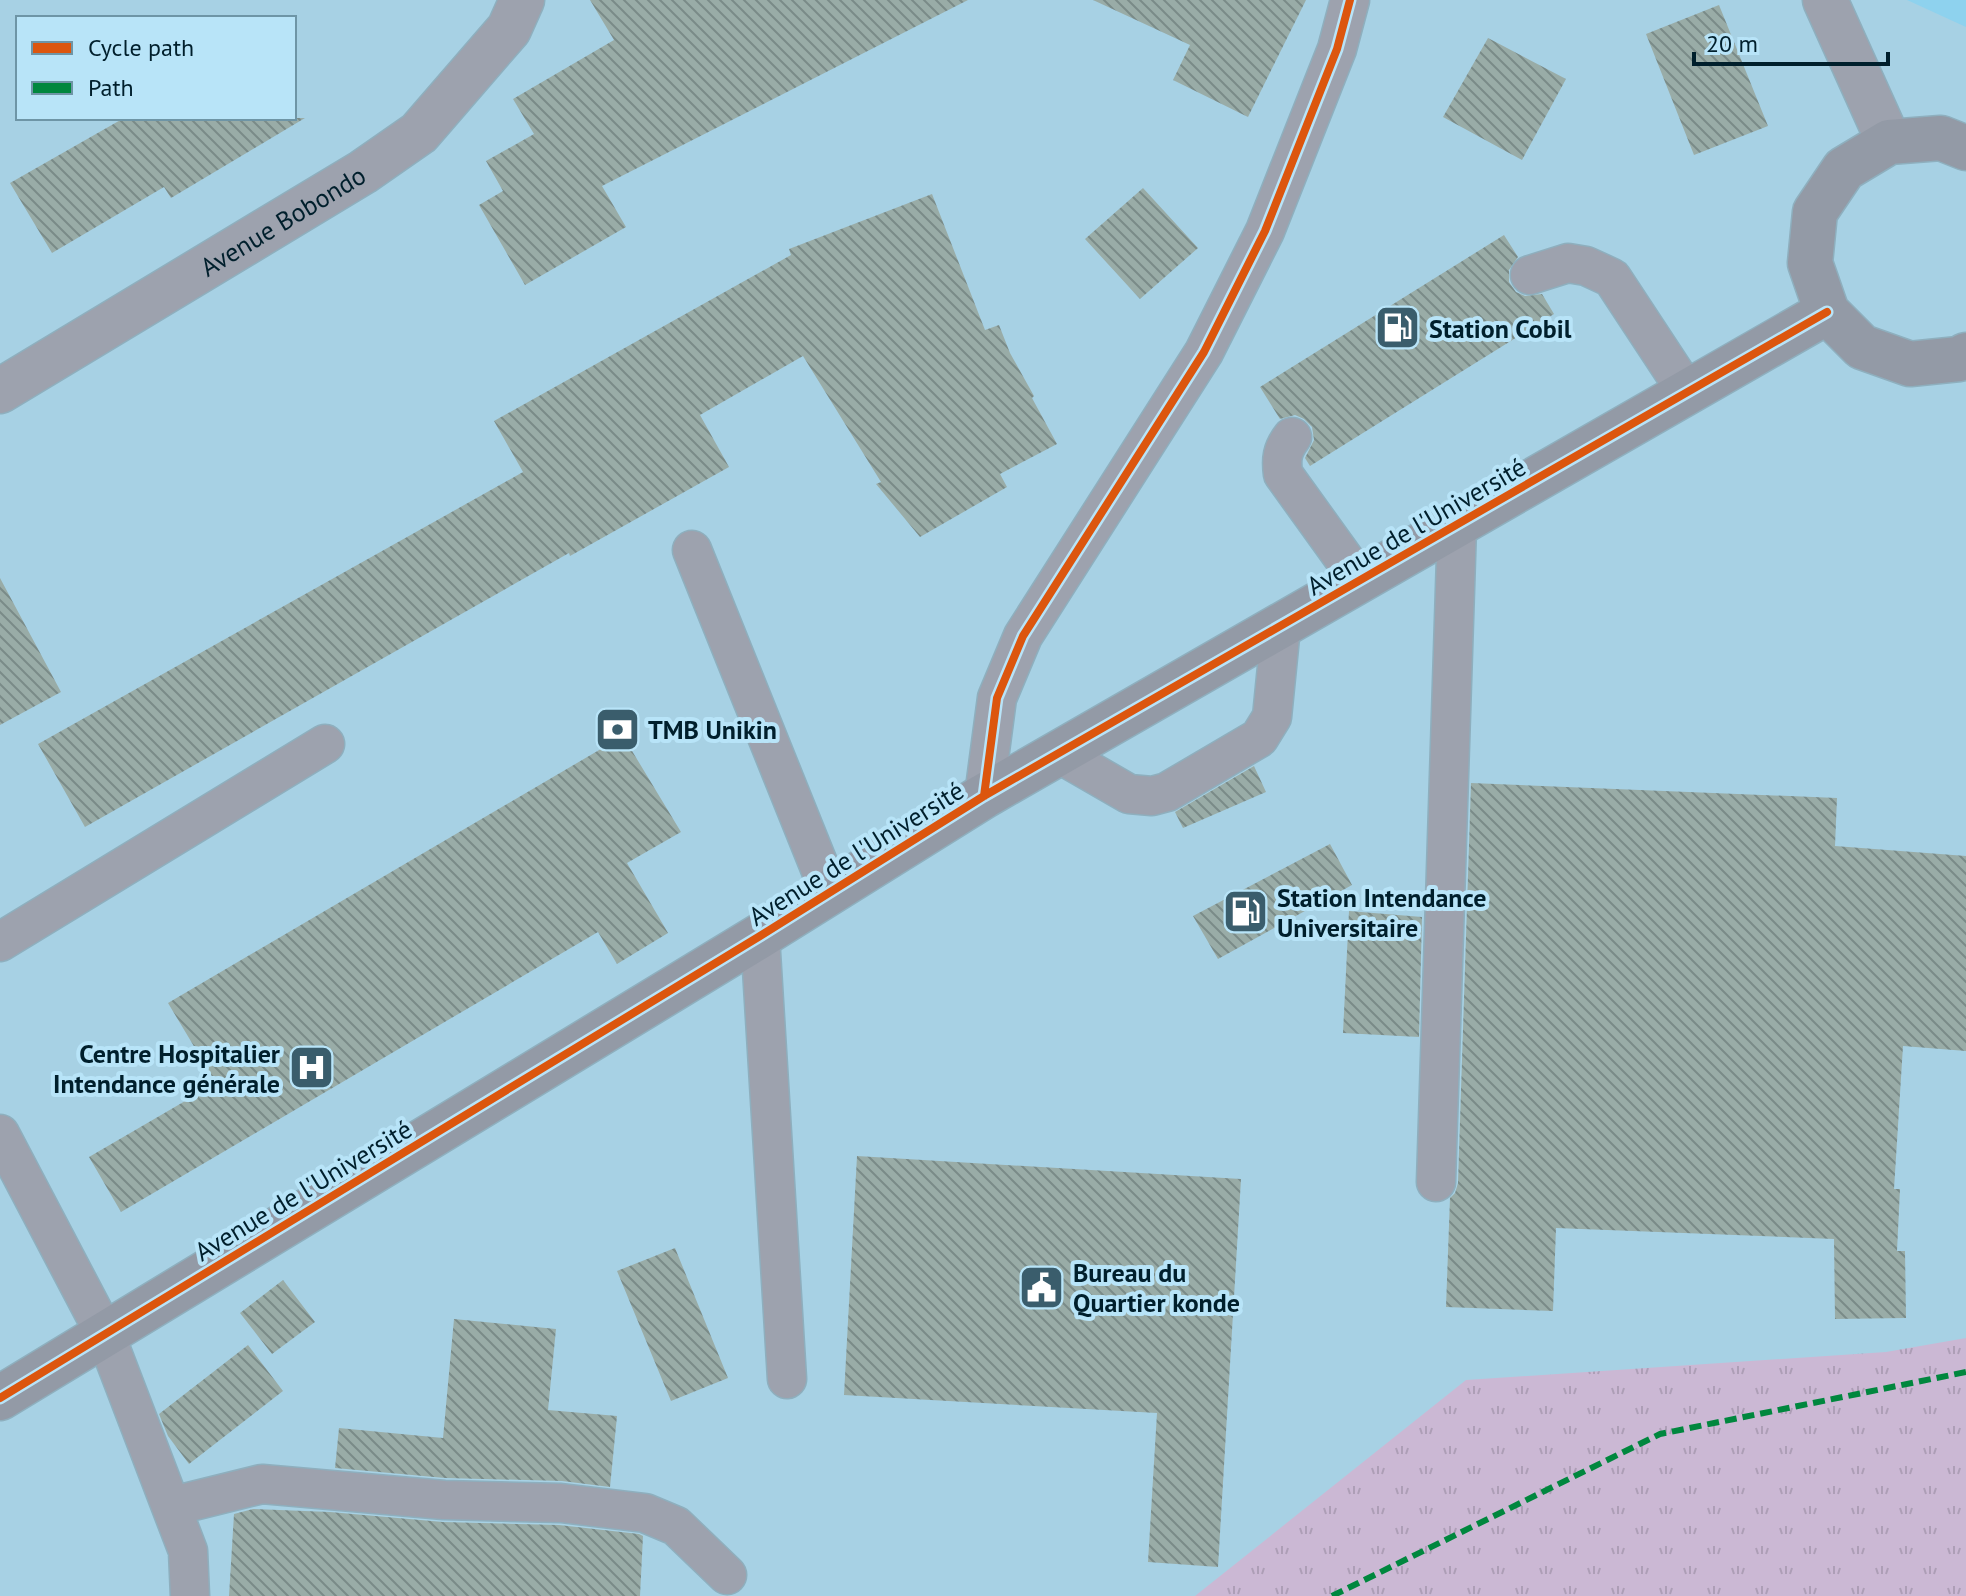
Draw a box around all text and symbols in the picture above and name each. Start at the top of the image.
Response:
legend [16,16,296,120]
scale bar [1694,16,1888,66]
text: 20 m [1706,28,1758,59]
text: Cycle path [88,32,194,63]
text: Path [88,72,134,103]
street label: Avenue Bobondo [194,158,371,283]
fuel station icon: Station Cobil [1374,304,1422,352]
place label: Station Cobil [1429,312,1572,345]
street label: Avenue de l'Université [1301,450,1531,602]
bank icon: TMB Unikin [593,705,641,753]
place label: TMB Unikin [648,713,777,746]
street label: Avenue de l'Université [742,773,970,933]
place label: Station Intendance Universitaire [1277,881,1487,944]
fuel station icon: Station Intendance Universitaire [1222,888,1270,936]
place label: Centre Hospitalier Intendance générale [53,1037,281,1100]
hospital icon: Centre Hospitalier Intendance générale [287,1044,335,1092]
street label: Avenue de l'Université [188,1112,418,1268]
place label: Bureau du Quartier konde [1073,1256,1240,1319]
public building icon: Bureau du Quartier konde [1018,1263,1066,1311]

